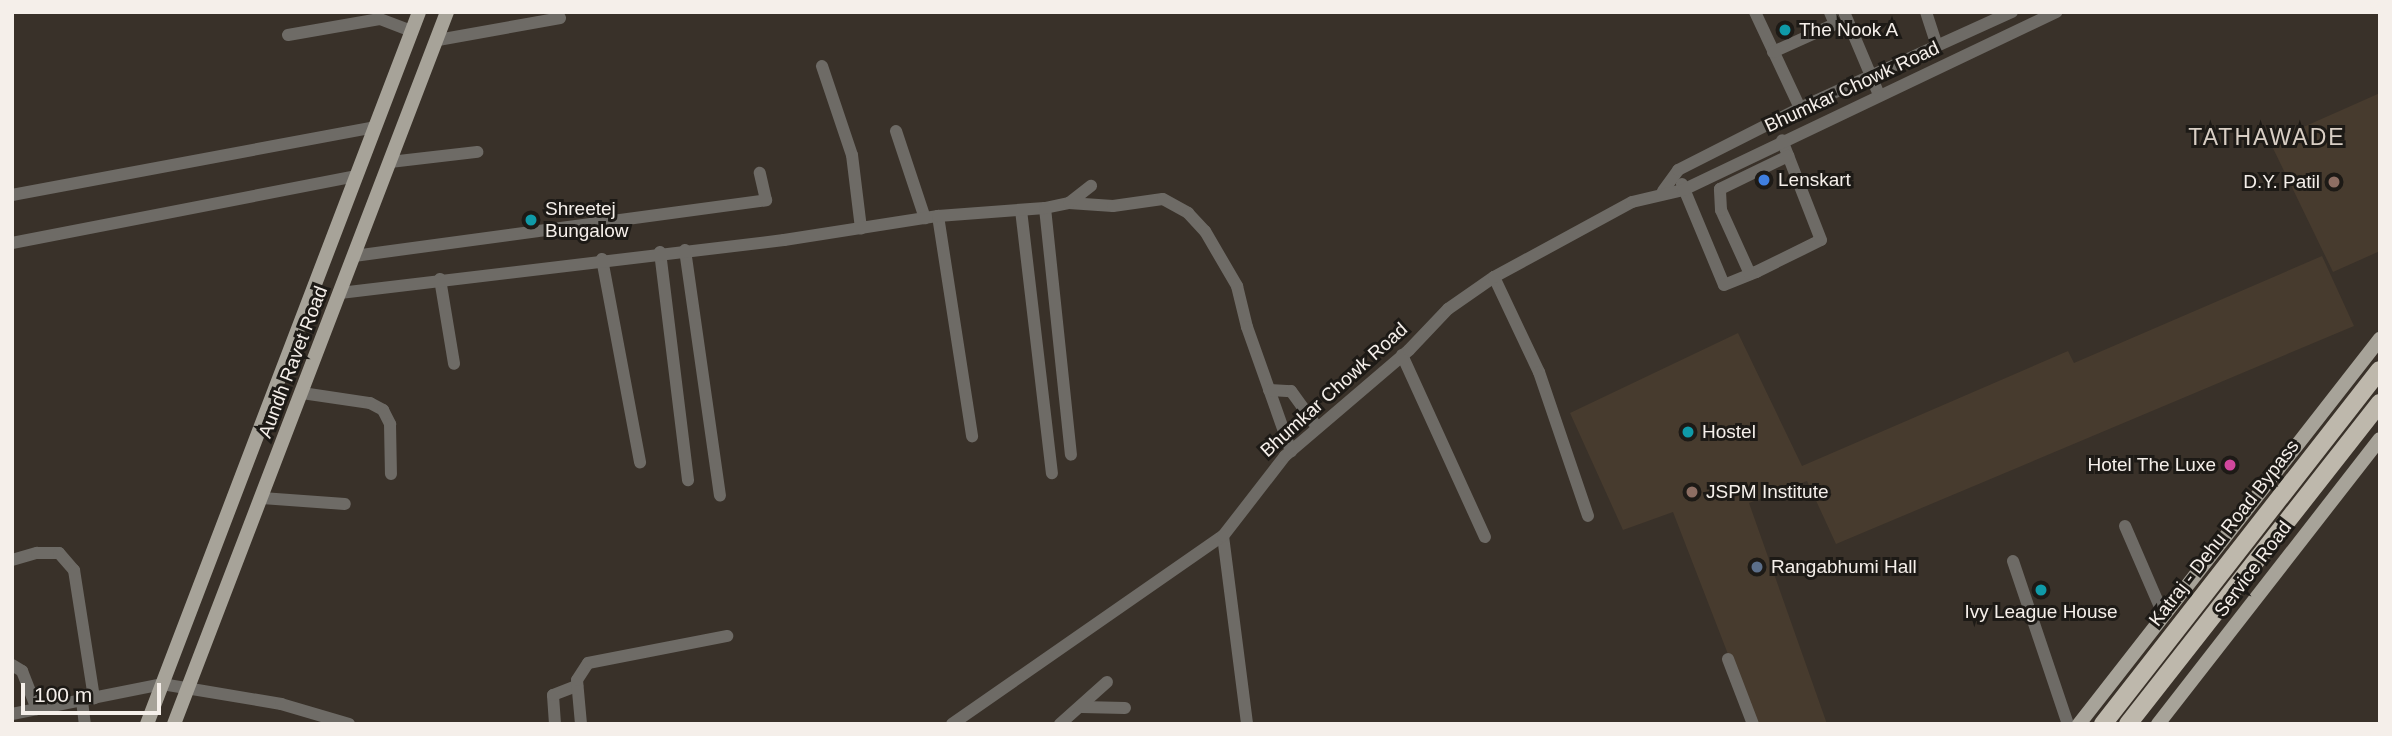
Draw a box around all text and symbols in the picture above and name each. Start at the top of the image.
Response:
place label: The Nook A [1799,19,1899,41]
marker: The Nook A [1777,22,1793,38]
street label: Bhumkar Chowk Road [1761,37,1943,137]
district label: TATHAWADE [2189,123,2345,151]
place label: Lenskart [1778,169,1851,191]
place label: D.Y. Patil [2243,171,2320,193]
marker: Lenskart [1756,172,1772,188]
marker: D.Y. Patil [2326,174,2342,190]
place label: Shreetej Bungalow [545,198,628,242]
marker: Shreetej Bungalow [523,212,539,228]
street label: Aundh Ravet Road [254,283,332,441]
street label: Bhumkar Chowk Road [1256,318,1412,462]
place label: Hostel [1702,421,1756,443]
marker: Hostel [1680,424,1696,440]
street label: Katraj - Dehu Road Bypass [2144,435,2304,631]
place label: Hotel The Luxe [2087,454,2216,476]
marker: Hotel The Luxe [2222,457,2238,473]
place label: JSPM Institute [1706,481,1828,503]
marker: JSPM Institute [1684,484,1700,500]
street label: Service Road [2210,517,2296,621]
place label: Rangabhumi Hall [1771,556,1917,578]
marker: Rangabhumi Hall [1749,559,1765,575]
marker: Ivy League House [2033,582,2049,598]
place label: Ivy League House [1964,601,2118,623]
scale bar [24,670,164,714]
text: 100 m [34,683,92,706]

